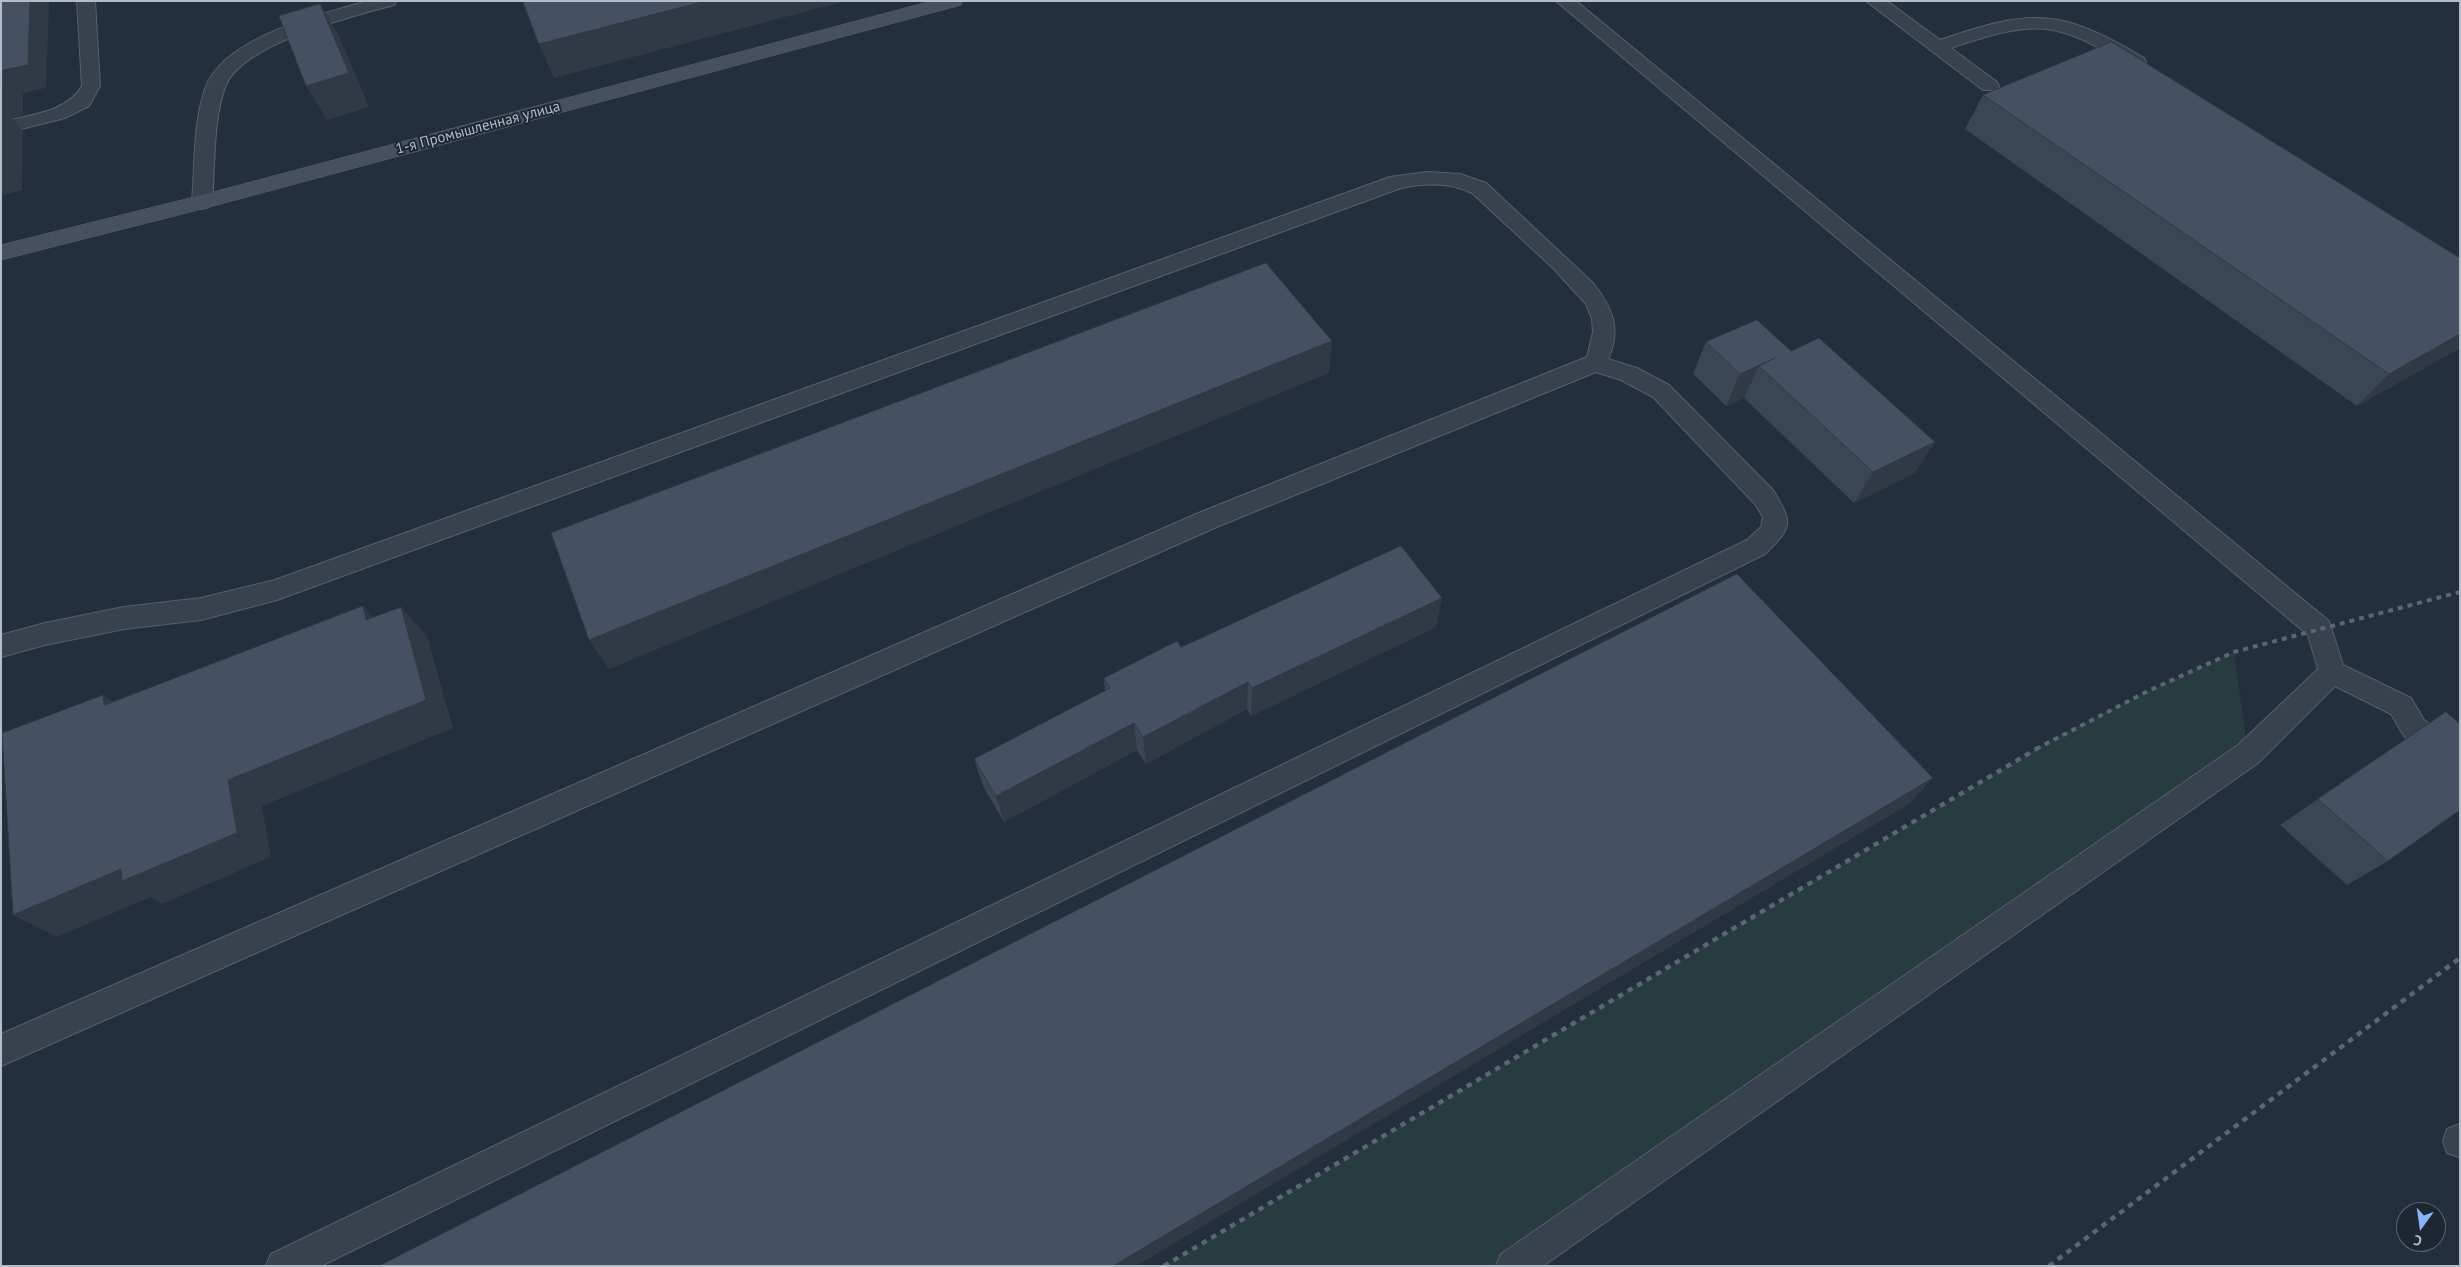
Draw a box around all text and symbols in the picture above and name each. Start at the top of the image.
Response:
street label: 1-я Промышленная улица [394,97,562,159]
north arrow [2396,1202,2446,1252]
text: С [2412,1231,2424,1250]

